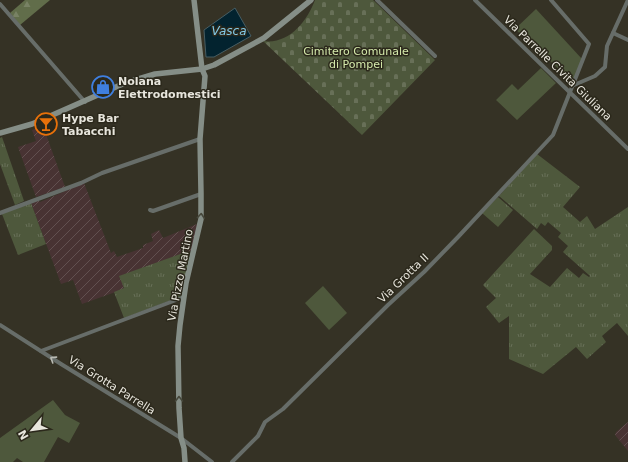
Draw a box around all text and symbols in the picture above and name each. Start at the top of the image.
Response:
street label: Via Parrelle Civita Giuliana [501,13,614,123]
water label: Vasca [212,24,247,38]
park label: Cimitero Comunale di Pompei [303,45,409,71]
shop icon: Nolana Elettrodomestici [90,74,116,100]
place label: Nolana Elettrodomestici [118,75,220,101]
bar icon: Hype Bar Tabacchi [33,111,59,137]
place label: Hype Bar Tabacchi [62,112,119,138]
one-way arrow [196,212,205,219]
street label: Via Pizzo Martino [165,228,196,322]
street label: Via Grotta II [375,251,431,306]
street label: Via Grotta Parrella [66,353,158,417]
one-way arrow [50,356,57,364]
one-way arrow [175,396,183,402]
north arrow [12,410,52,450]
text: N [16,427,32,442]

